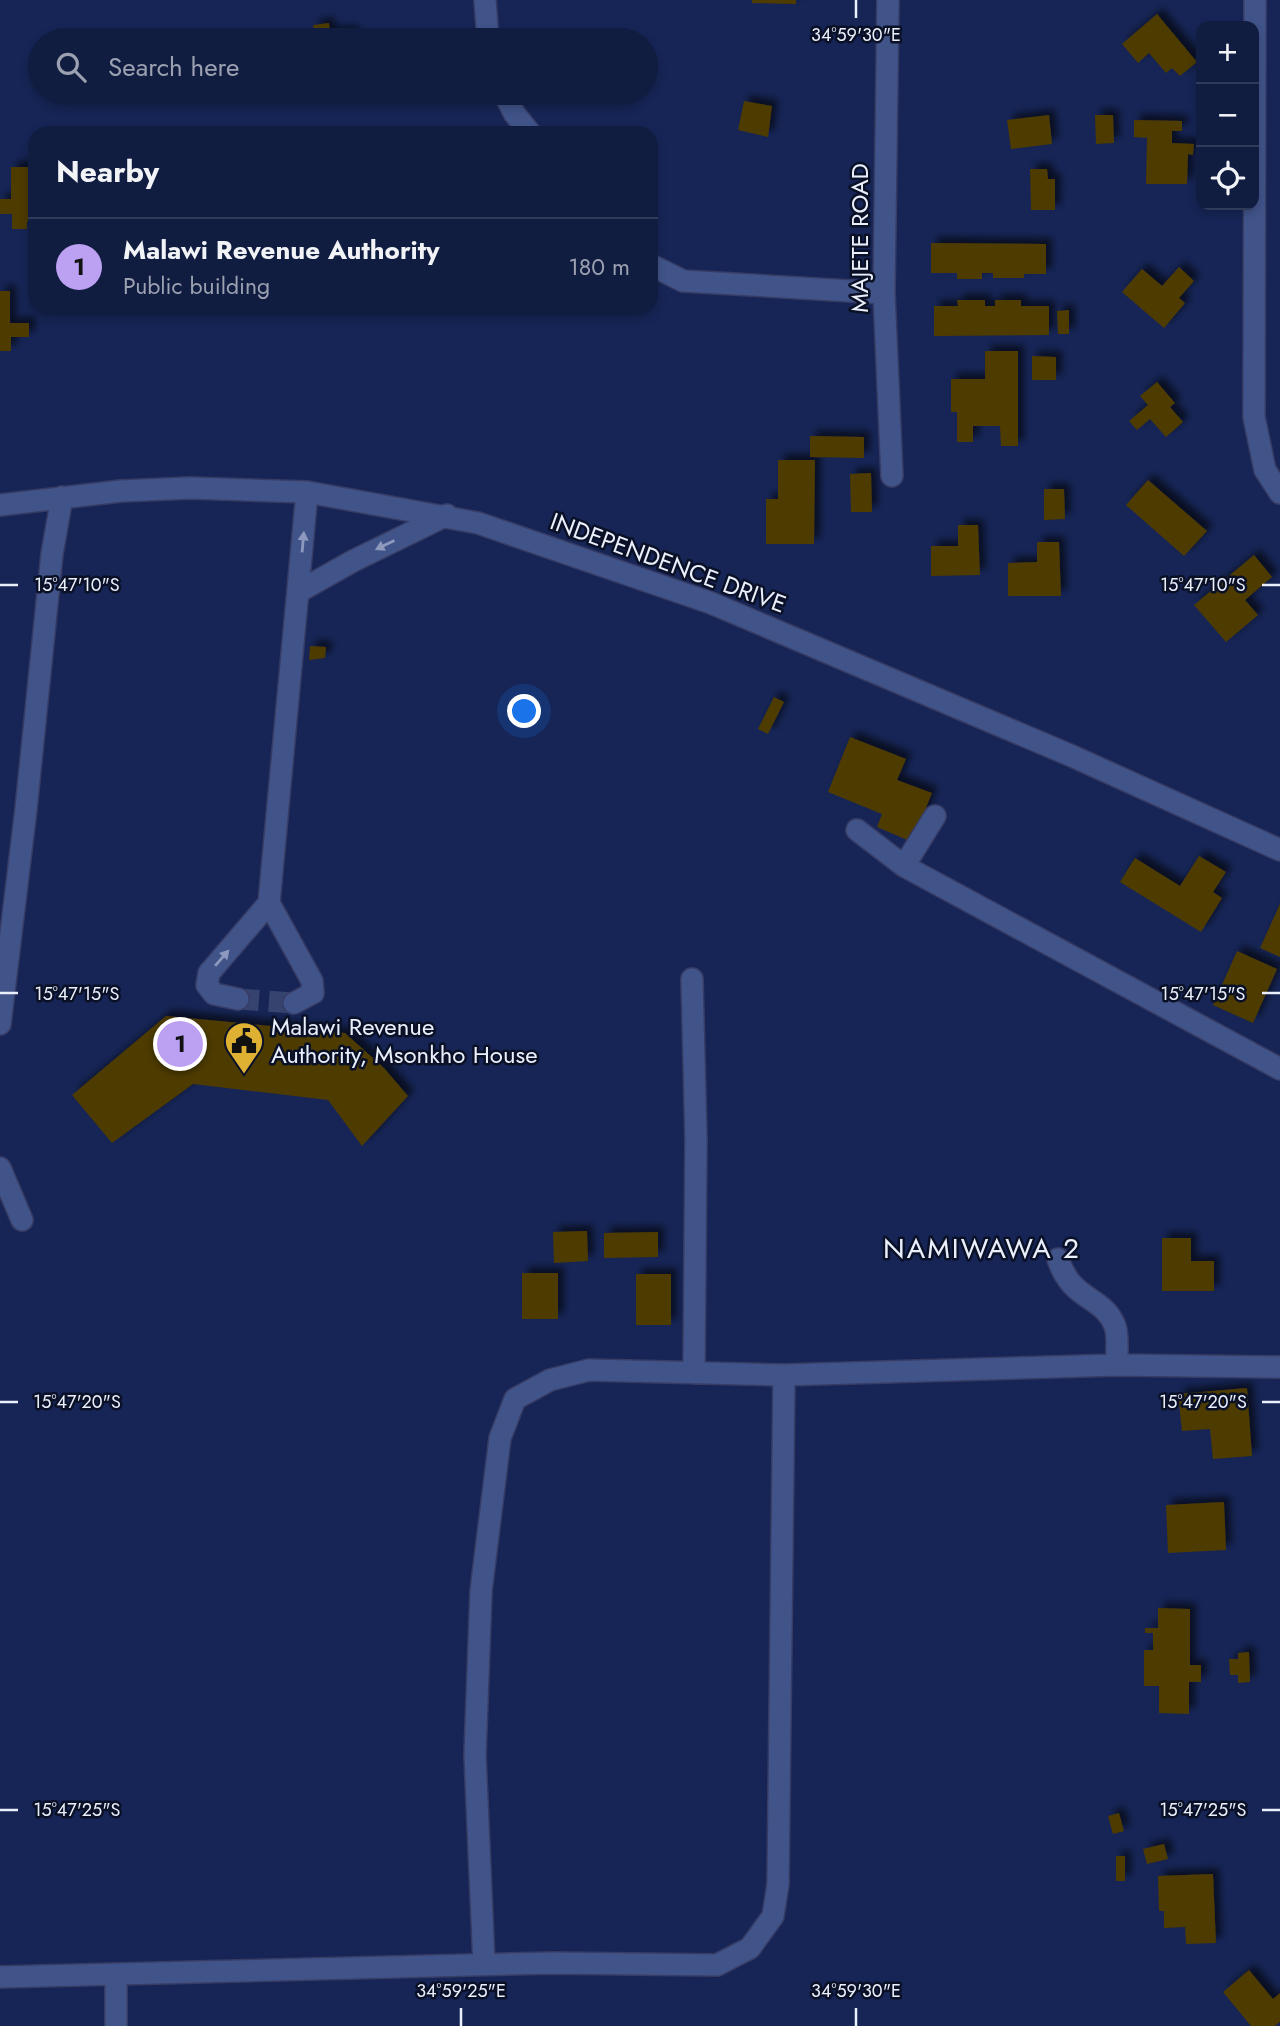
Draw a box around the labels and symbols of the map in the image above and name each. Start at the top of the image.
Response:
text: 34°59'30"E [811,22,901,48]
street label: MAJETE ROAD [842,163,877,313]
street label: INDEPENDENCE DRIVE [545,504,791,621]
one-way arrow [298,531,309,553]
one-way arrow [375,539,395,551]
text: 15°47'10"S [34,572,120,598]
text: 15°47'10"S [1160,572,1246,598]
your location [507,694,541,728]
one-way arrow [214,949,230,967]
text: 15°47'15"S [35,981,120,1007]
text: 15°47'15"S [1161,981,1246,1007]
place label: Malawi Revenue Authority, Msonkho House [271,1009,538,1072]
pin: 1 [157,1018,203,1070]
public building icon: Malawi Revenue Authority, Msonkho House [223,1020,265,1075]
district label: NAMIWAWA 2 [883,1228,1081,1269]
text: 15°47'20"S [33,1389,121,1415]
text: 15°47'20"S [1159,1389,1247,1415]
text: 15°47'25"S [34,1797,121,1823]
text: 15°47'25"S [1160,1797,1247,1823]
text: 34°59'25"E [416,1978,506,2004]
text: 34°59'30"E [811,1978,901,2004]

